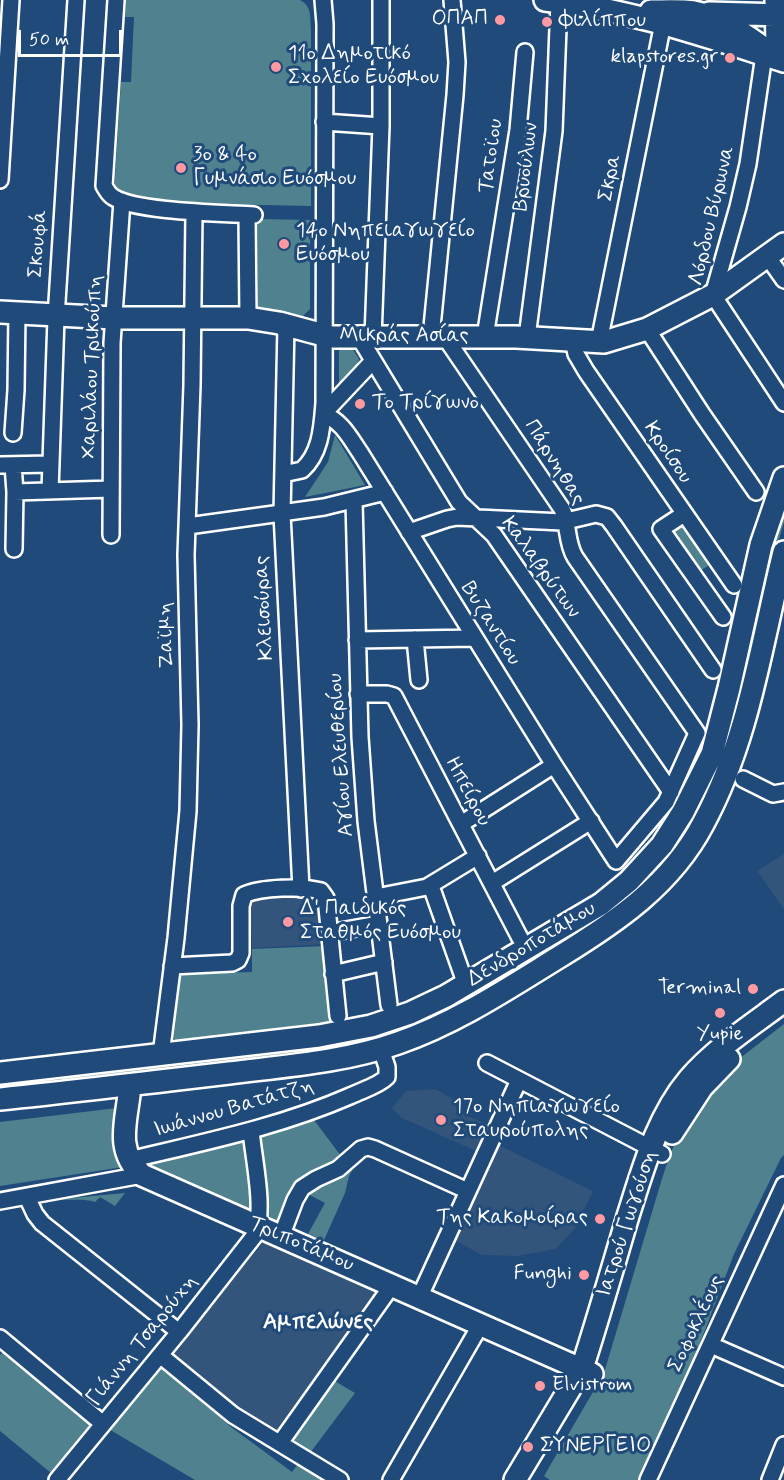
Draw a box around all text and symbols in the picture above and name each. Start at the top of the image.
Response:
place label: ΟΠΑΠ [432,7,488,33]
place label: Φιλίππου [559,9,646,35]
marker: ΟΠΑΠ [493,13,507,27]
marker: Φιλίππου [540,15,554,29]
scale bar [21,18,124,56]
text: 50 m [29,28,69,52]
place label: 11ο Δημοτικό Σχολείο Ευόσμου [288,42,439,92]
place label: klapstores.gr [610,45,718,71]
marker: klapstores.gr [723,51,737,65]
marker: 11ο Δημοτικό Σχολείο Ευόσμου [269,60,283,74]
street label: Τατοϊου [474,117,510,195]
street label: Βρυούλων [509,121,545,213]
place label: 3ο & 4ο Γυμνάσιο Ευόσμου [193,143,356,193]
street label: Λόρδου Βύρωνα [685,144,741,288]
street label: Σκρα [594,152,628,204]
marker: 3ο & 4ο Γυμνάσιο Ευόσμου [174,161,188,175]
street label: Σκουφά [24,209,54,279]
place label: 14ο Νηπειαγωγείο Ευόσμου [296,219,475,269]
marker: 14ο Νηπειαγωγείο Ευόσμου [277,237,291,251]
street label: Χαριλάου Τρικούπη [77,275,109,459]
street label: Μικράς Ασίας [339,324,469,350]
place label: Το Τρίγωνο [372,391,479,417]
marker: Το Τρίγωνο [353,397,367,411]
street label: Πάρνηθας [518,416,590,510]
street label: Κροίσου [637,417,697,489]
street label: Καλαβρύτων [495,512,585,624]
street label: Κλεισούρας [250,555,280,661]
street label: Βυζαντίου [454,577,526,671]
street label: Ζαϊμη [153,601,181,669]
street label: Αγίου Ελευθερίου [324,672,360,838]
street label: Ηπείρου [438,753,496,831]
place label: Δ' Παιδικός Σταθμός Ευόσμου [300,897,461,947]
street label: Δενδροποτάμου [463,897,601,993]
marker: Δ' Παιδικός Σταθμός Ευόσμου [281,915,295,929]
place label: Terminal [658,976,741,1002]
marker: Terminal [746,982,760,996]
marker: Yupie [713,1006,727,1020]
place label: Yupie [696,1022,744,1048]
street label: Ιωάννου Βατάτζη [151,1074,317,1144]
place label: 17ο Νηπιαγωγείο Σταυρούπολης [453,1095,620,1145]
marker: 17ο Νηπιαγωγείο Σταυρούπολης [434,1113,448,1127]
street label: Ιατρού Γωγούση [592,1148,664,1300]
place label: Της Κακομοίρας [436,1206,588,1232]
street label: Τριποτάμου [245,1212,357,1278]
marker: Της Κακομοίρας [593,1212,607,1226]
place label: Funghi [514,1262,572,1288]
marker: Funghi [577,1268,591,1282]
street label: Γιάννη Τσαρούχη [82,1270,204,1412]
street label: Σοφοκλέους [664,1271,730,1377]
district label: Αμπελώνες [263,1310,373,1336]
place label: Elvistrom [552,1373,633,1399]
marker: Elvistrom [533,1379,547,1393]
place label: ΣΥΝΕΡΓΕΙΟ [540,1434,651,1460]
marker: ΣΥΝΕΡΓΕΙΟ [521,1440,535,1454]

